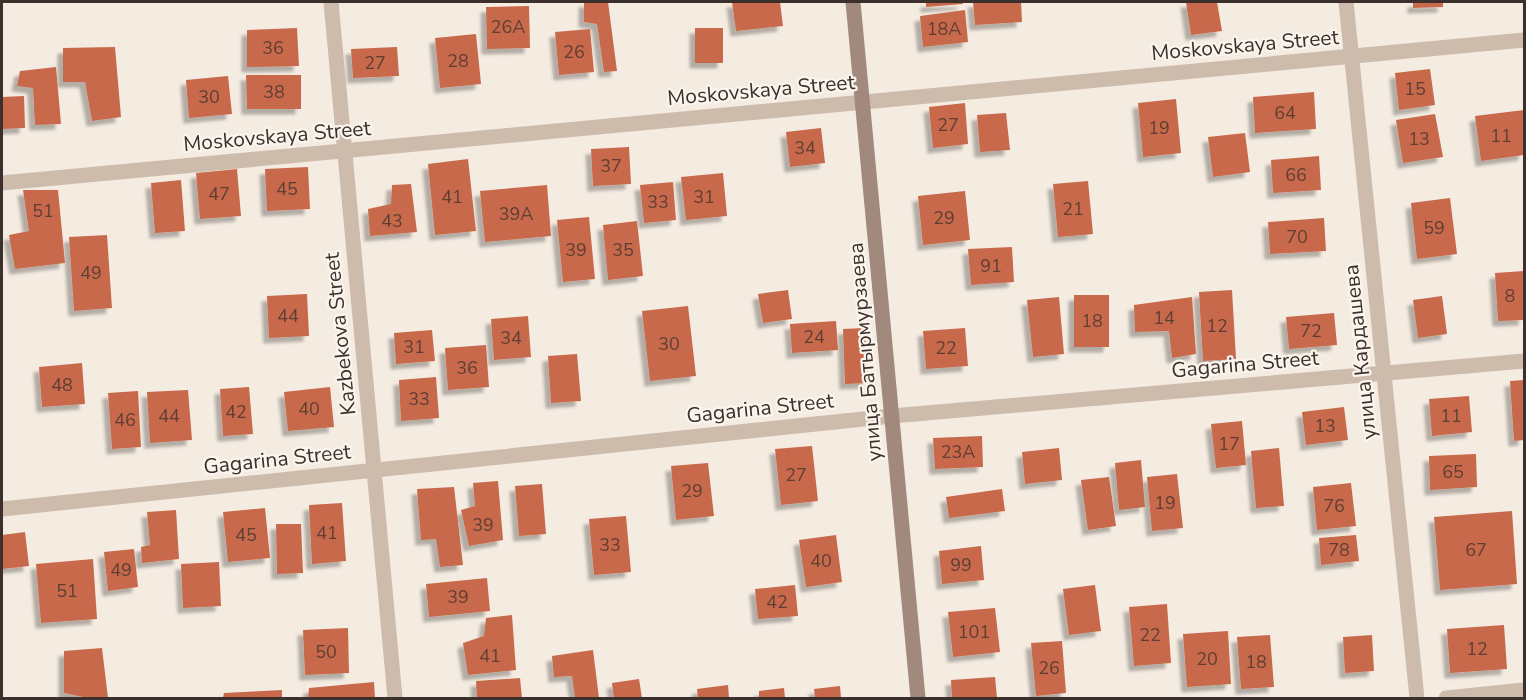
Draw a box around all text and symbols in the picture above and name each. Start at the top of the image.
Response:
house number: 26А [491,15,525,39]
house number: 18А [927,17,961,41]
street label: Moskovskaya Street [1150,23,1341,67]
house number: 36 [262,36,284,60]
house number: 26 [563,40,585,64]
house number: 28 [447,49,469,73]
house number: 27 [364,51,386,75]
street label: Moskovskaya Street [666,68,857,112]
house number: 15 [1404,77,1426,101]
house number: 38 [263,80,285,104]
house number: 30 [198,85,220,109]
house number: 64 [1274,101,1296,125]
house number: 27 [937,113,959,137]
street label: Moskovskaya Street [182,114,373,158]
house number: 19 [1148,116,1170,140]
house number: 11 [1490,124,1512,148]
house number: 13 [1408,127,1430,151]
house number: 34 [794,136,816,160]
house number: 37 [600,154,622,178]
house number: 66 [1285,163,1307,187]
house number: 45 [276,177,298,201]
house number: 47 [208,182,230,206]
house number: 41 [441,185,463,209]
house number: 31 [693,185,715,209]
house number: 33 [647,190,669,214]
house number: 21 [1062,197,1084,221]
house number: 51 [32,199,54,223]
house number: 39А [499,202,533,226]
house number: 29 [933,206,955,230]
house number: 43 [381,209,403,233]
house number: 59 [1423,216,1445,240]
house number: 70 [1286,225,1308,249]
house number: 39 [565,238,587,262]
house number: 35 [612,238,634,262]
street label: улица Батырмурзаева [841,241,889,463]
street label: Kazbekova Street [317,251,362,417]
house number: 91 [980,254,1002,278]
house number: 49 [80,261,102,285]
street label: улица Кардашева [1337,263,1383,441]
house number: 8 [1505,284,1515,308]
house number: 44 [277,304,299,328]
house number: 14 [1153,306,1175,330]
house number: 18 [1081,309,1103,333]
house number: 12 [1206,314,1228,338]
house number: 72 [1300,319,1322,343]
house number: 24 [803,325,825,349]
house number: 34 [500,326,522,350]
house number: 30 [658,332,680,356]
house number: 31 [403,335,425,359]
house number: 22 [935,336,957,360]
street label: Gagarina Street [1170,344,1321,384]
house number: 36 [456,356,478,380]
house number: 48 [51,373,73,397]
street label: Gagarina Street [685,386,836,430]
house number: 33 [408,387,430,411]
house number: 40 [298,397,320,421]
house number: 42 [225,400,247,424]
house number: 44 [158,404,180,428]
house number: 11 [1440,404,1462,428]
house number: 46 [114,408,136,432]
house number: 13 [1314,414,1336,438]
house number: 17 [1218,432,1240,456]
street label: Gagarina Street [202,437,353,481]
house number: 23А [941,440,975,464]
house number: 65 [1442,460,1464,484]
house number: 27 [785,463,807,487]
house number: 29 [681,479,703,503]
house number: 19 [1154,491,1176,515]
house number: 76 [1323,494,1345,518]
house number: 39 [472,513,494,537]
house number: 41 [316,521,338,545]
house number: 45 [235,523,257,547]
house number: 33 [599,533,621,557]
house number: 78 [1328,538,1350,562]
house number: 67 [1465,538,1487,562]
house number: 40 [810,549,832,573]
house number: 99 [950,553,972,577]
house number: 49 [110,558,132,582]
house number: 51 [56,579,78,603]
house number: 39 [447,585,469,609]
house number: 42 [766,590,788,614]
house number: 101 [958,620,990,644]
house number: 22 [1139,623,1161,647]
house number: 12 [1466,637,1488,661]
house number: 50 [315,640,337,664]
house number: 41 [479,644,501,668]
house number: 20 [1196,647,1218,671]
house number: 18 [1245,650,1267,674]
house number: 26 [1038,656,1060,680]

